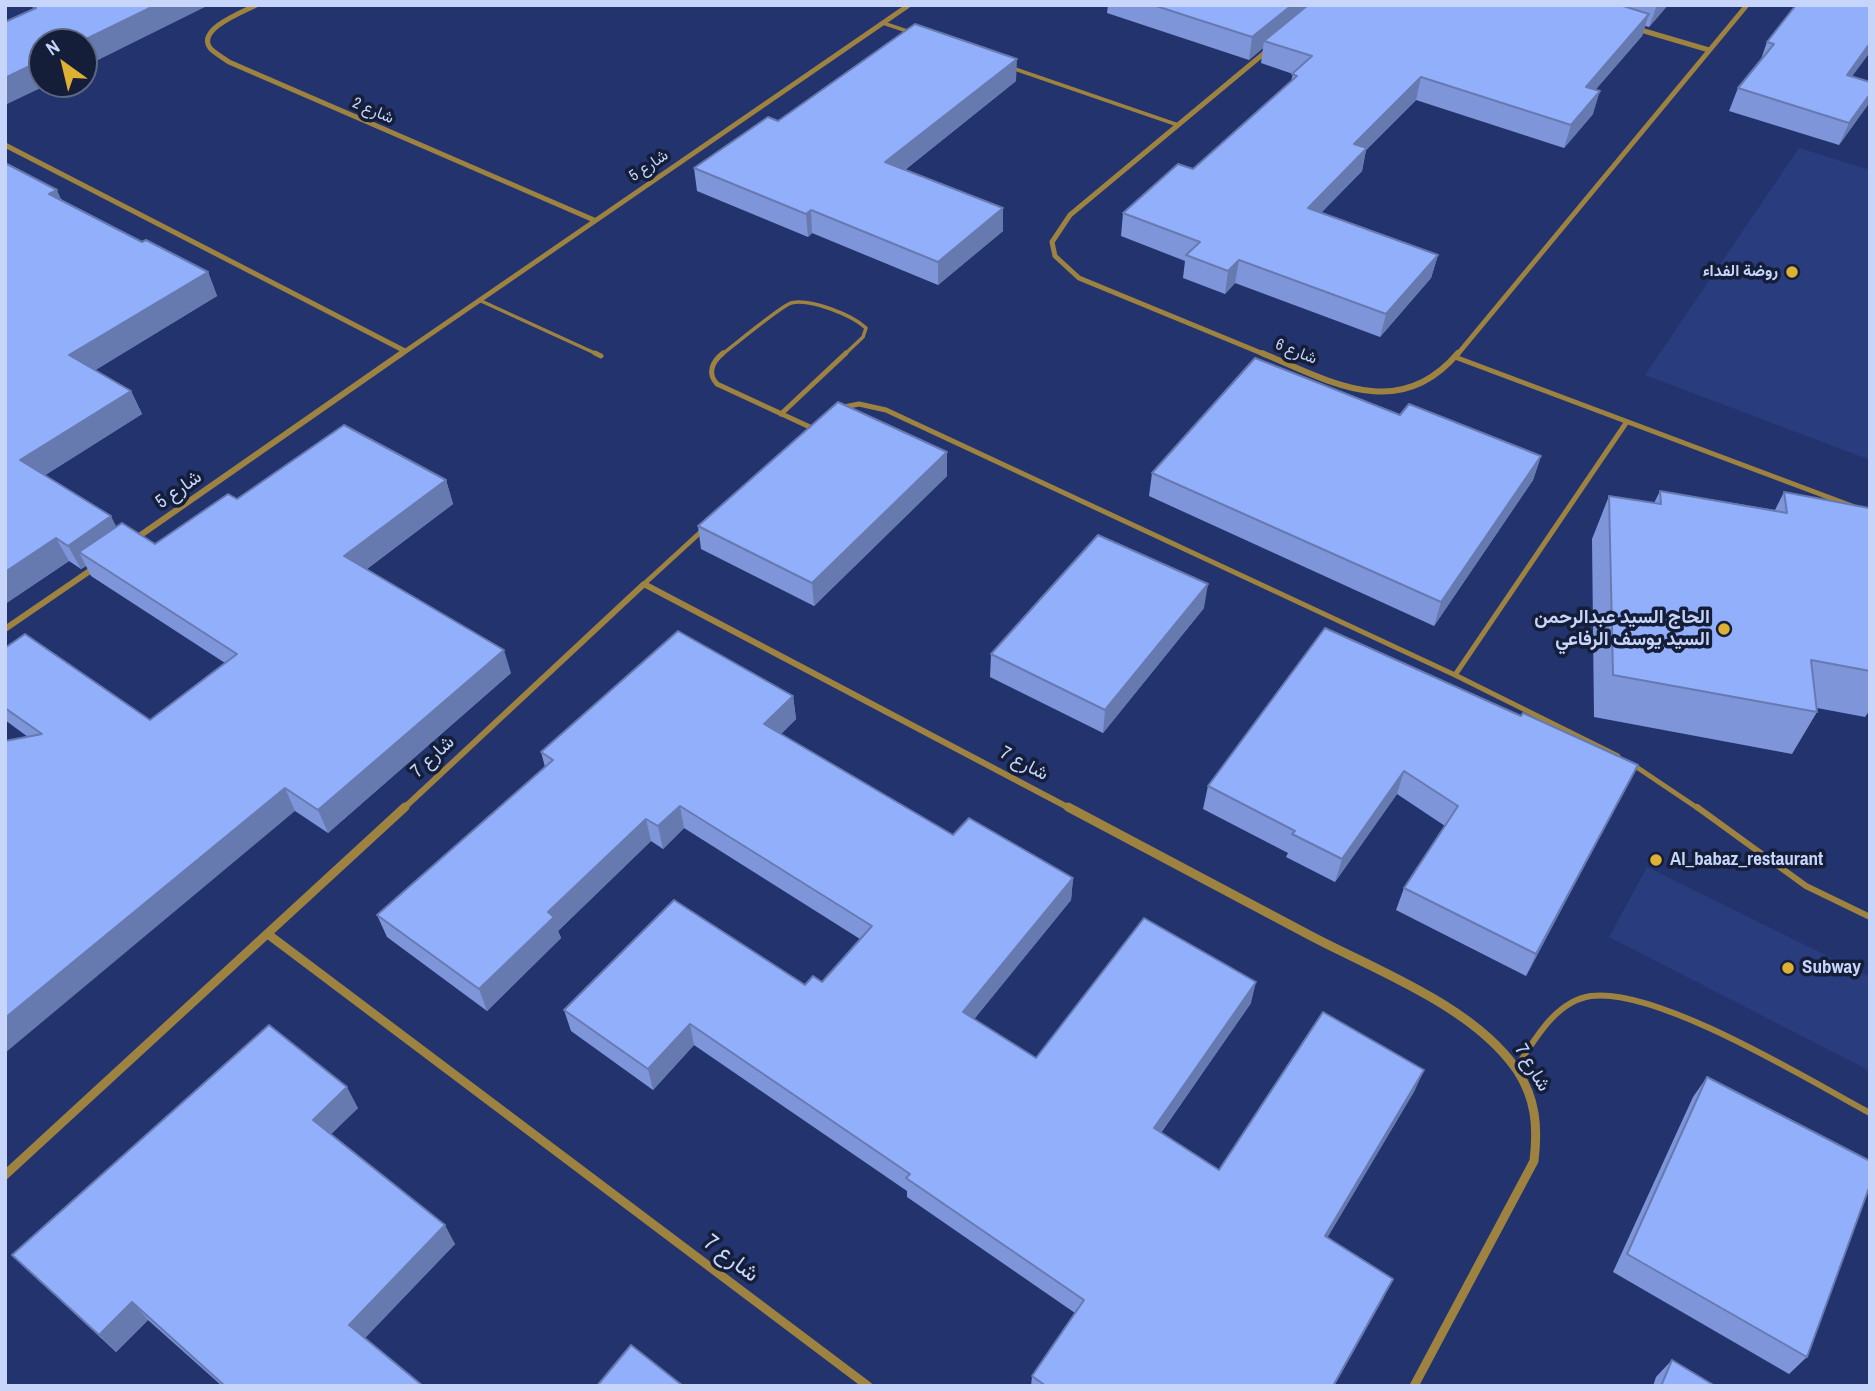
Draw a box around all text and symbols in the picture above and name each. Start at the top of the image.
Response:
north arrow [28,28,98,98]
text: N [40,33,64,61]
street label: شارع 2 [349,94,397,128]
street label: شارع 5 [626,146,672,186]
place label: روضة الفداء [1703,262,1778,282]
marker: روضة الفداء [1784,264,1800,280]
street label: شارع 6 [1272,335,1320,369]
street label: شارع 5 [151,466,207,514]
place label: الحاج السيد عبدالرحمن السيد يوسف الرفاعي [1534,607,1710,651]
marker: الحاج السيد عبدالرحمن السيد يوسف الرفاعي [1716,621,1732,637]
street label: شارع 7 [406,731,460,783]
street label: شارع 7 [996,742,1052,786]
place label: Al_babaz_restaurant [1670,849,1823,871]
marker: Al_babaz_restaurant [1648,852,1664,868]
place label: Subway [1802,957,1861,979]
marker: Subway [1780,960,1796,976]
street label: شارع 7 [1509,1040,1555,1096]
street label: شارع 7 [698,1229,764,1289]

